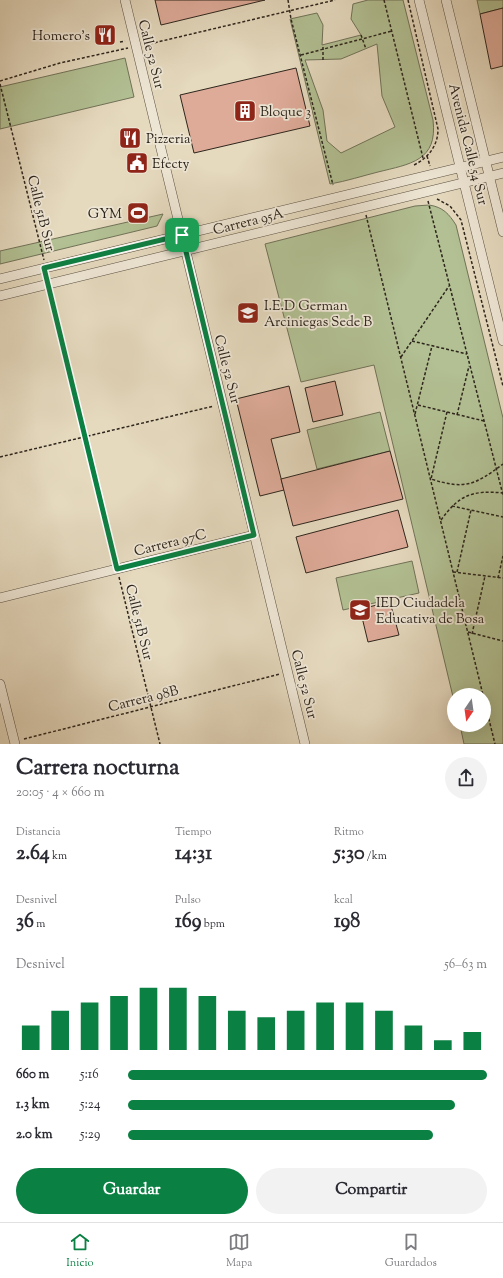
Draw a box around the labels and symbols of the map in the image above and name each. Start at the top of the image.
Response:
street label: Calle 52 Sur [132,18,168,92]
restaurant icon: Homero's [92,22,118,48]
place label: Homero's [32,27,90,47]
street label: Avenida Calle 54 Sur [442,82,492,208]
building icon: Bloque 3 [232,98,258,124]
place label: Bloque 3 [260,103,311,123]
restaurant icon: Pizzeria [117,125,143,151]
place label: Pizzeria [146,130,191,150]
public building icon: Efecty [124,150,150,176]
place label: Efecty [152,155,190,175]
street label: Calle 51B Sur [21,173,59,254]
sports icon: GYM [125,200,151,226]
street label: Carrera 95A [211,204,287,241]
place label: GYM [88,205,122,225]
pin [165,218,199,252]
place label: I.E.D German Arciniegas Sede B [264,297,372,333]
school or university icon: I.E.D German Arciniegas Sede B [235,300,261,326]
street label: Calle 52 Sur [208,333,244,407]
street label: Carrera 97C [132,525,209,563]
street label: Calle 51B Sur [119,582,157,663]
place label: IED Ciudadela Educativa de Bosa [376,594,485,630]
school or university icon: IED Ciudadela Educativa de Bosa [347,597,373,623]
street label: Calle 52 Sur [285,648,321,722]
street label: Carrera 98B [106,682,181,718]
north arrow [447,688,491,732]

